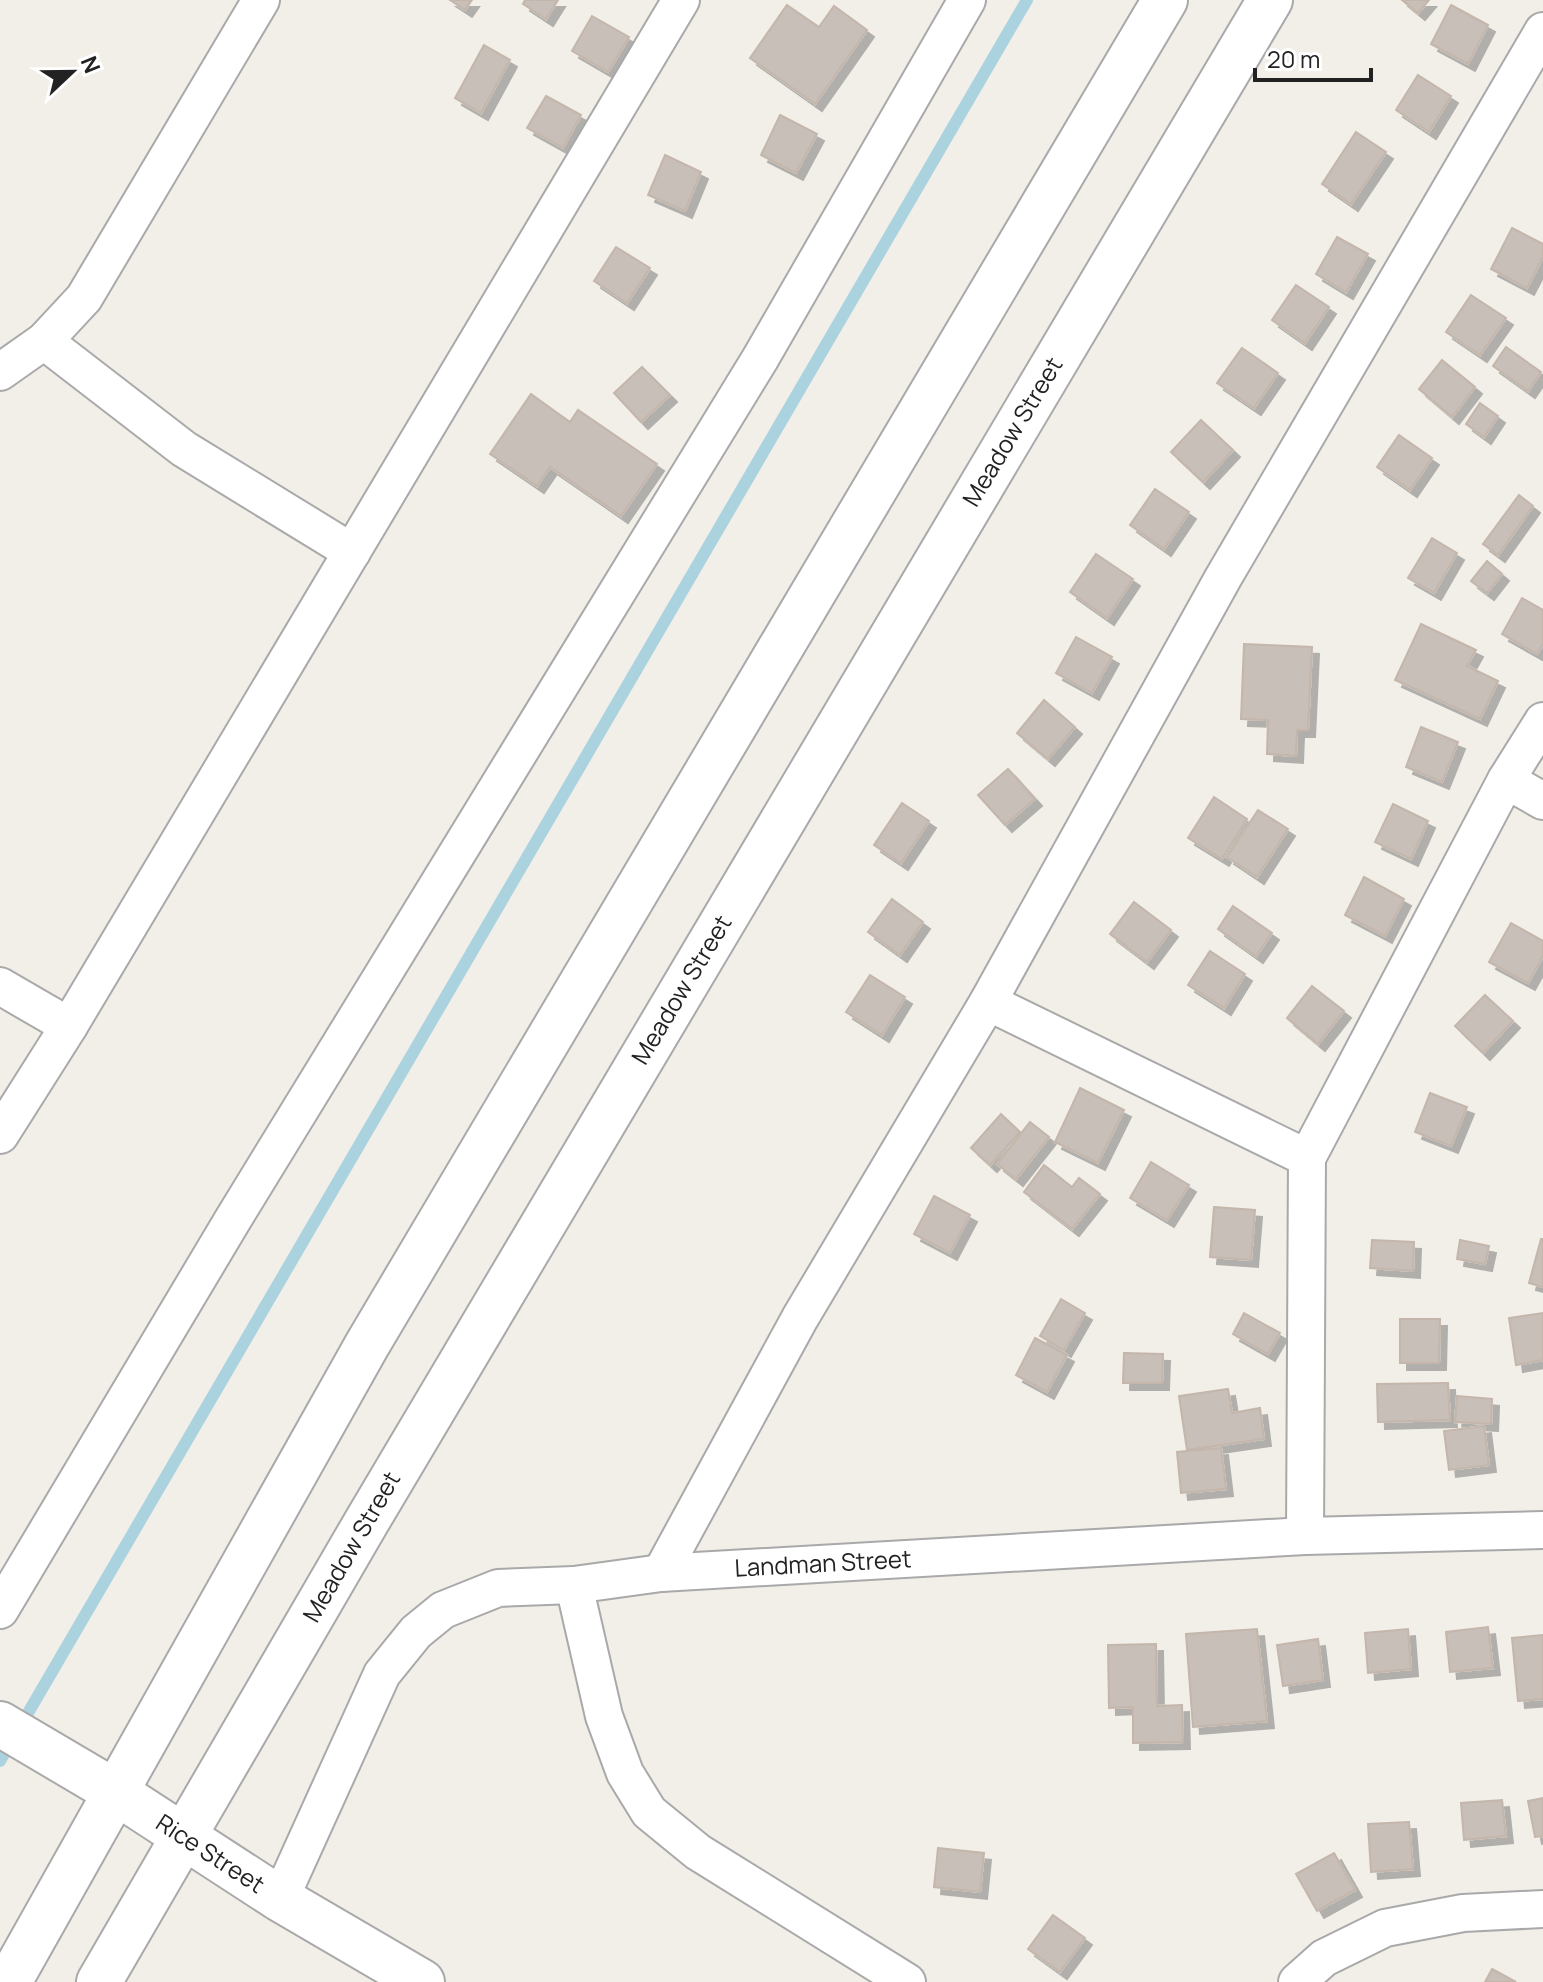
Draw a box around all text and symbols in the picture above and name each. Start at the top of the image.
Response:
north arrow [32,32,112,112]
scale bar [1255,32,1371,82]
text: 20 m [1267,42,1320,75]
text: N [74,52,107,77]
street label: Meadow Street [954,350,1069,512]
street label: Meadow Street [623,908,738,1070]
street label: Meadow Street [294,1465,407,1628]
street label: Landman Street [734,1541,912,1584]
street label: Rice Street [150,1805,271,1900]

